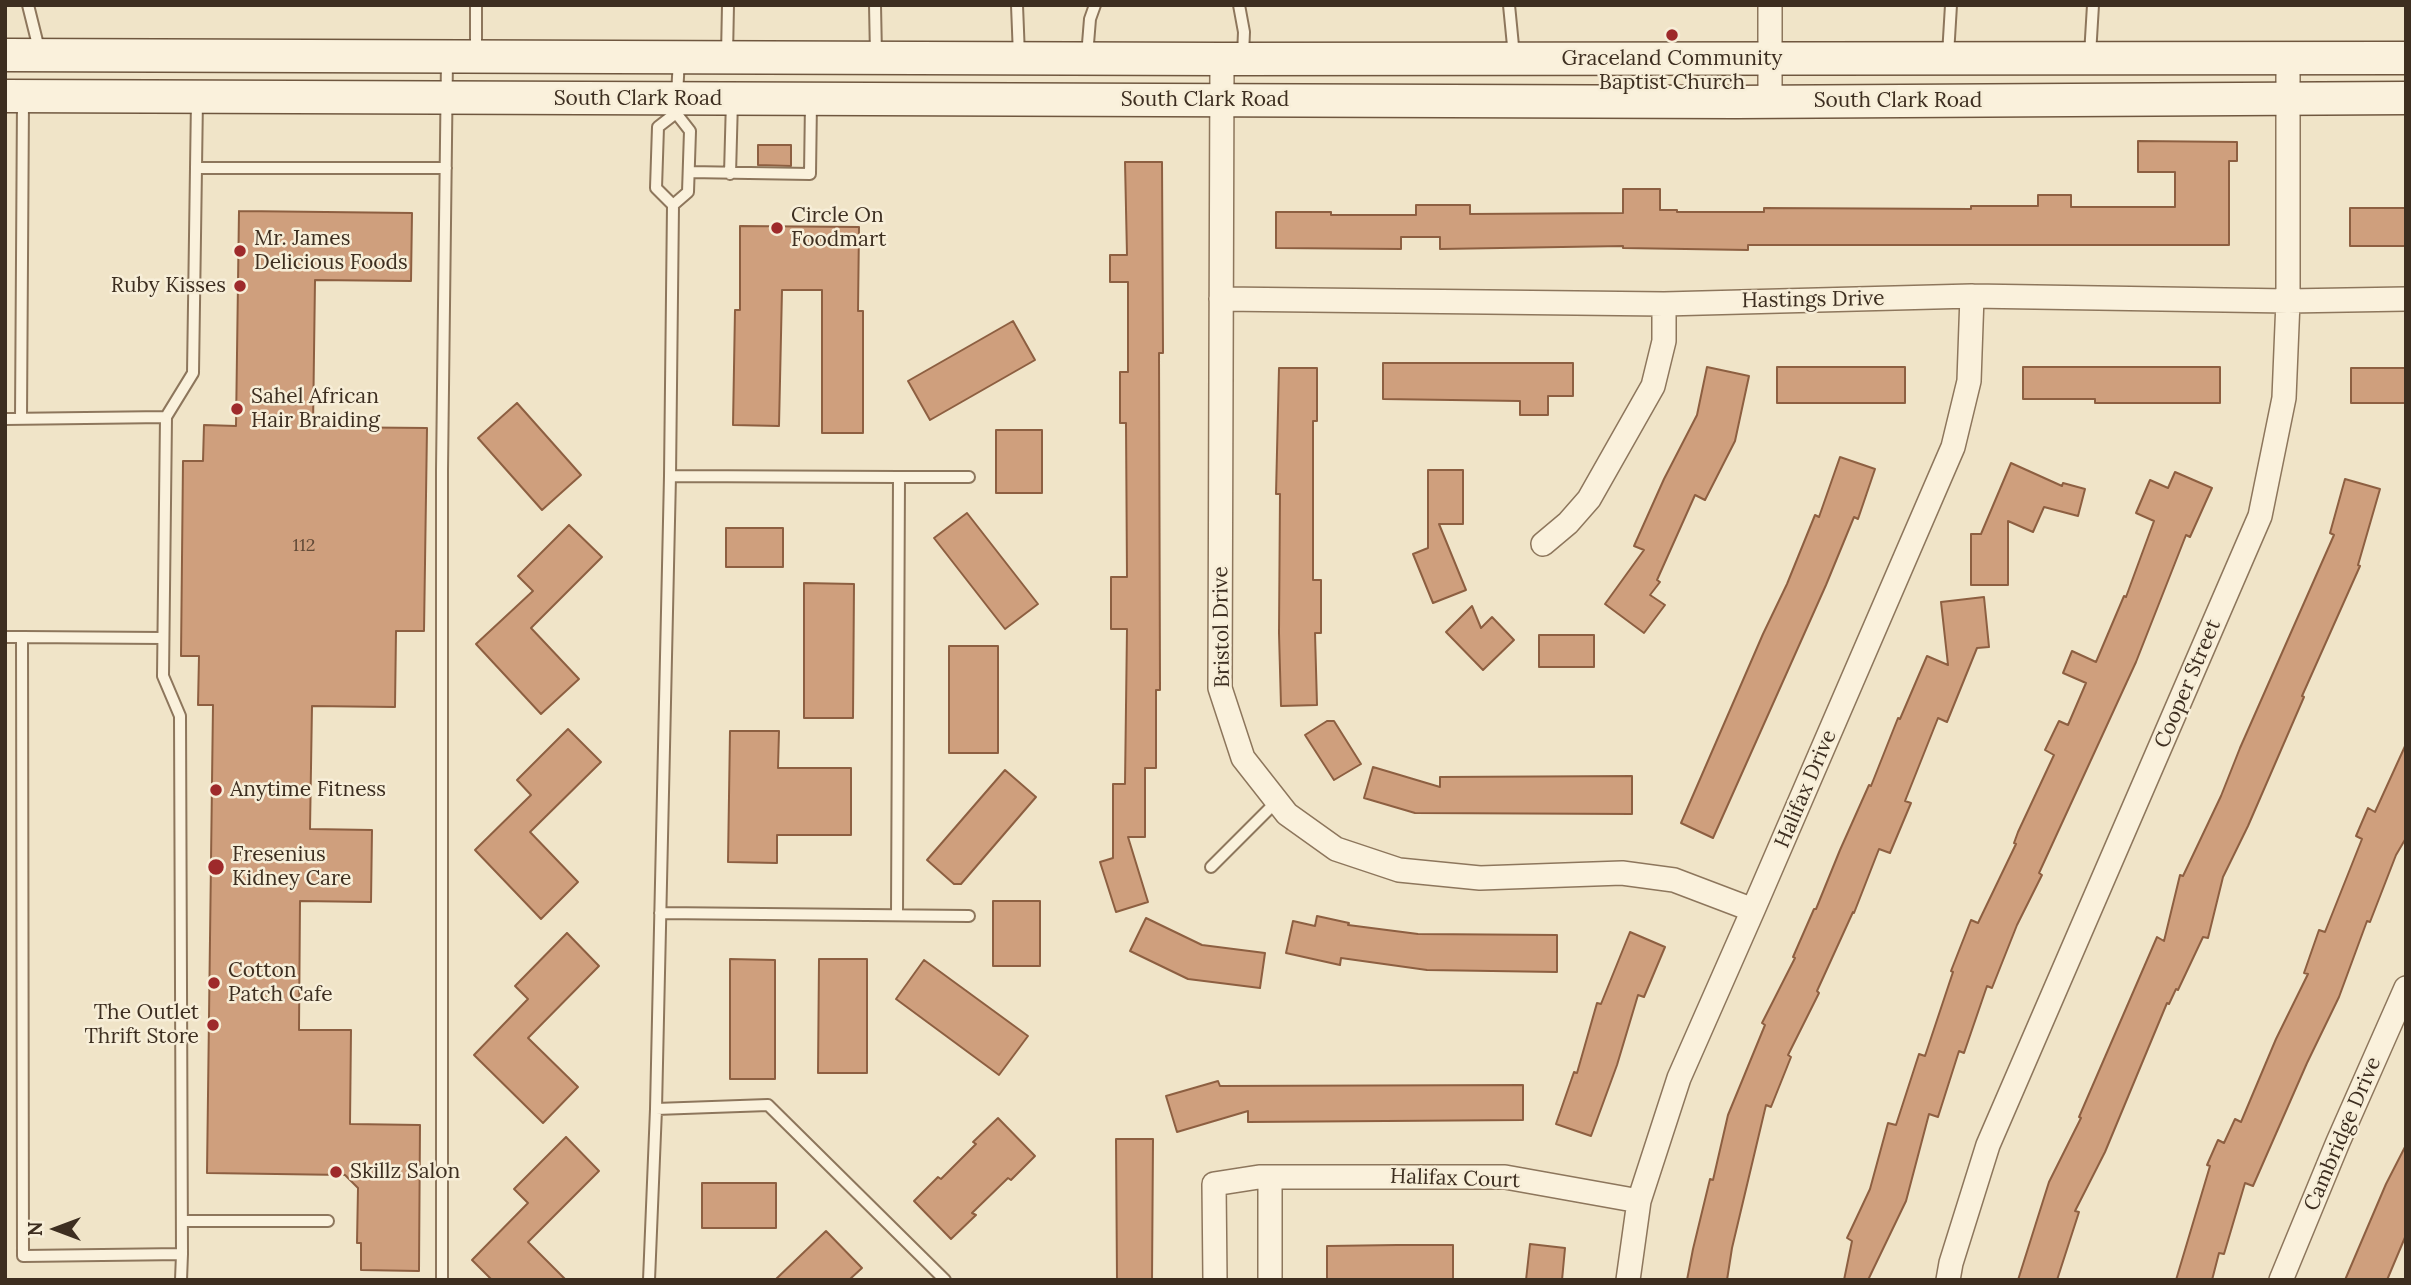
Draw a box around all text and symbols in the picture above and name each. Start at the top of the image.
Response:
marker: Graceland Community Baptist Church [1664,27,1680,43]
place label: Graceland Community Baptist Church [1562,46,1782,96]
street label: South Clark Road [554,86,722,112]
street label: South Clark Road [1121,87,1289,113]
street label: South Clark Road [1814,88,1982,114]
place label: Circle On Foodmart [791,203,886,253]
marker: Circle On Foodmart [769,220,785,236]
place label: Mr. James Delicious Foods [254,226,408,276]
marker: Mr. James Delicious Foods [232,243,248,259]
place label: Ruby Kisses [111,273,226,299]
marker: Ruby Kisses [232,278,248,294]
street label: Hastings Drive [1741,286,1885,314]
place label: Sahel African Hair Braiding [251,384,380,434]
marker: Sahel African Hair Braiding [229,401,245,417]
house number: 112 [293,535,315,557]
street label: Bristol Drive [1208,566,1236,688]
street label: Cooper Street [2150,616,2226,752]
street label: Halifax Drive [1770,726,1842,852]
place label: Anytime Fitness [230,777,386,803]
marker: Anytime Fitness [208,782,224,798]
place label: Fresenius Kidney Care [232,842,351,892]
marker: Fresenius Kidney Care [206,857,226,877]
place label: Cotton Patch Cafe [228,958,333,1008]
marker: Cotton Patch Cafe [206,975,222,991]
place label: The Outlet Thrift Store [84,1000,199,1050]
marker: The Outlet Thrift Store [205,1017,221,1033]
street label: Cambridge Drive [2299,1053,2387,1215]
place label: Skillz Salon [350,1159,460,1185]
marker: Skillz Salon [328,1164,344,1180]
street label: Halifax Court [1390,1164,1520,1194]
north arrow [21,1194,91,1264]
text: N [23,1222,47,1236]

